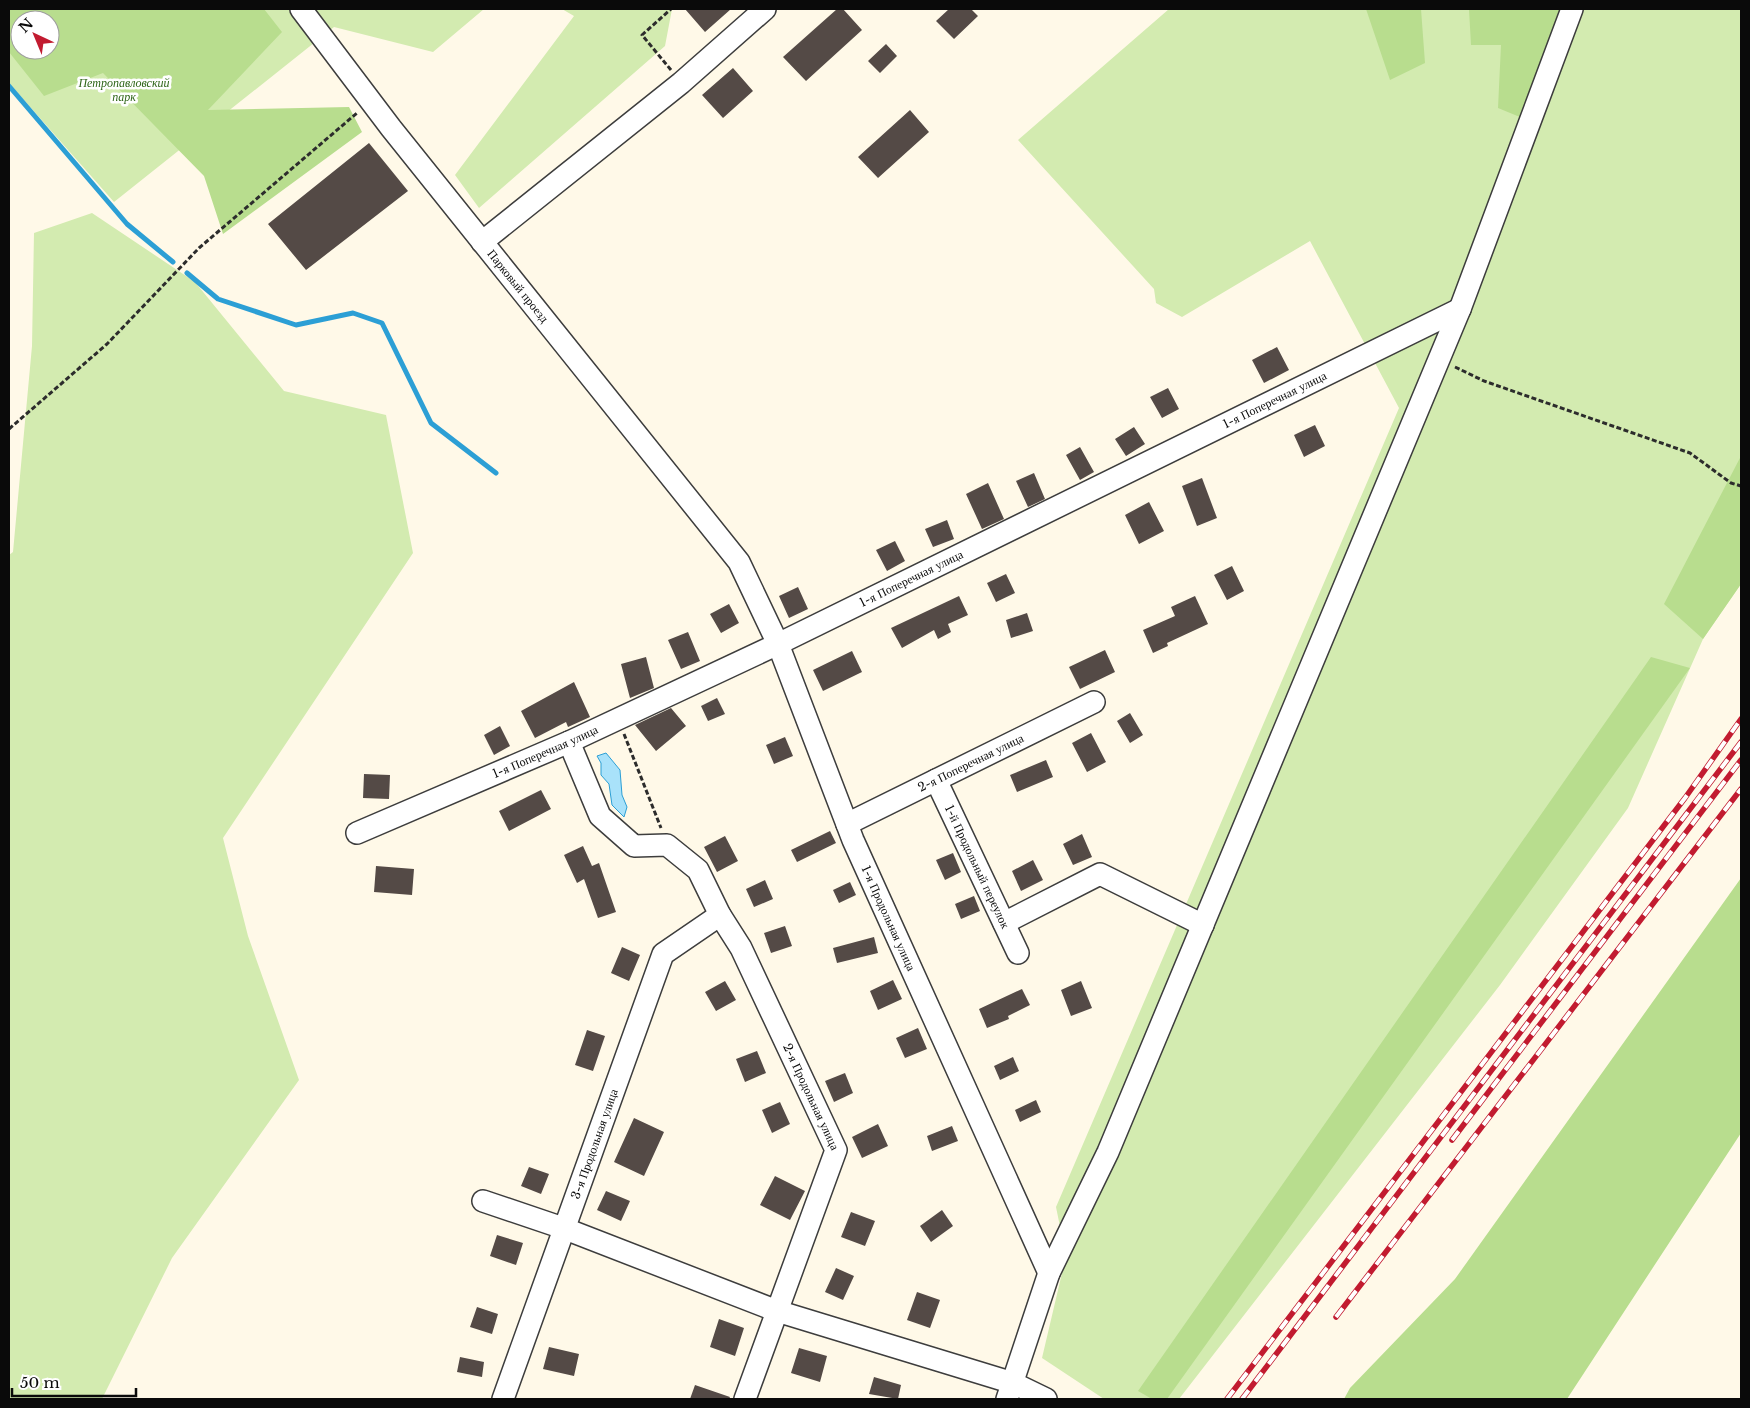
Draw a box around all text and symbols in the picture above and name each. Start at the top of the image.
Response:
north arrow [10,10,60,60]
text: N [15,15,37,37]
park label: Петропавловский парк [77,75,170,104]
street label: Парковый проезд [484,246,552,326]
street label: 1-я Поперечная улица [1220,367,1330,431]
street label: 1-я Поперечная улица [857,546,966,610]
street label: 1-я Поперечная улица [490,721,601,781]
street label: 2-я Поперечная улица [915,730,1026,795]
street label: 1-й Продольный переулок [942,802,1013,931]
street label: 1-я Продольная улица [859,863,919,974]
street label: 2-я Продольная улица [780,1041,843,1153]
street label: 3-я Продольная улица [568,1086,621,1201]
scale bar [12,1366,136,1398]
text: 50 m [20,1373,60,1392]

